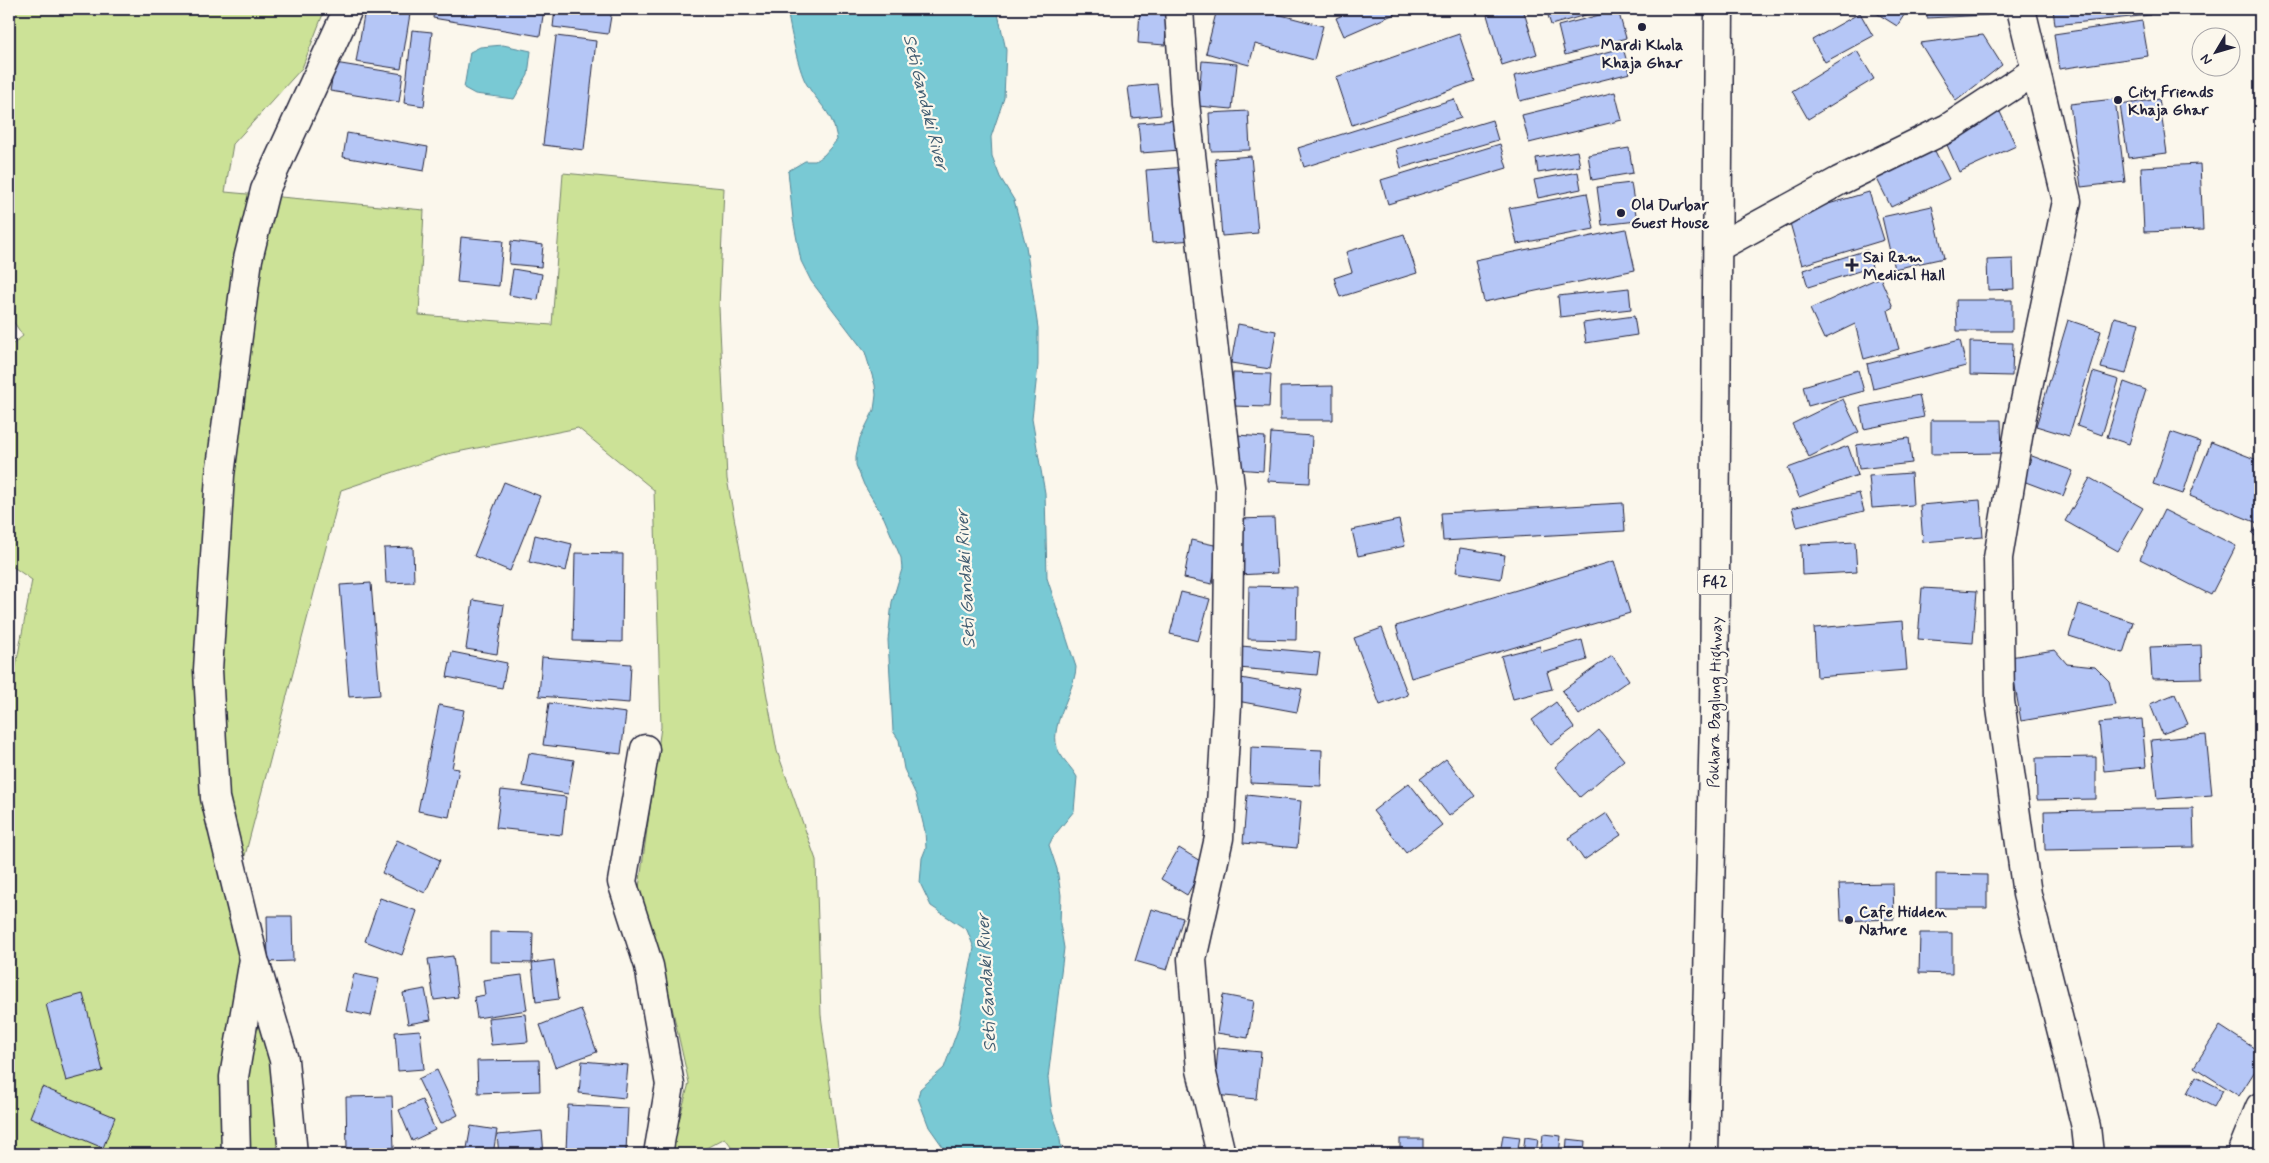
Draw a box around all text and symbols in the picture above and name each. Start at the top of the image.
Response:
marker: Mardi Khola Khaja Ghar [1636,21,1648,33]
north arrow [2192,28,2242,78]
water label: Seti Gandaki River [897,32,954,175]
place label: Mardi Khola Khaja Ghar [1601,35,1683,74]
text: N [2197,50,2217,69]
place label: City Friends Khaja Ghar [2128,82,2214,121]
marker: City Friends Khaja Ghar [2112,94,2124,106]
place label: Old Durbar Guest House [1631,195,1710,234]
marker: Old Durbar Guest House [1615,207,1627,219]
place label: Sai Ram Medical Hall [1863,247,1945,286]
marker: Sai Ram Medical Hall [1845,258,1859,272]
water label: Seti Gandaki River [950,507,982,649]
road number: F42 [1698,570,1732,594]
street label: Pokhara Baglung Highway [1704,616,1728,788]
place label: Cafe Hidden Nature [1859,902,1948,941]
water label: Seti Gandaki River [971,911,1003,1053]
marker: Cafe Hidden Nature [1843,914,1855,926]

